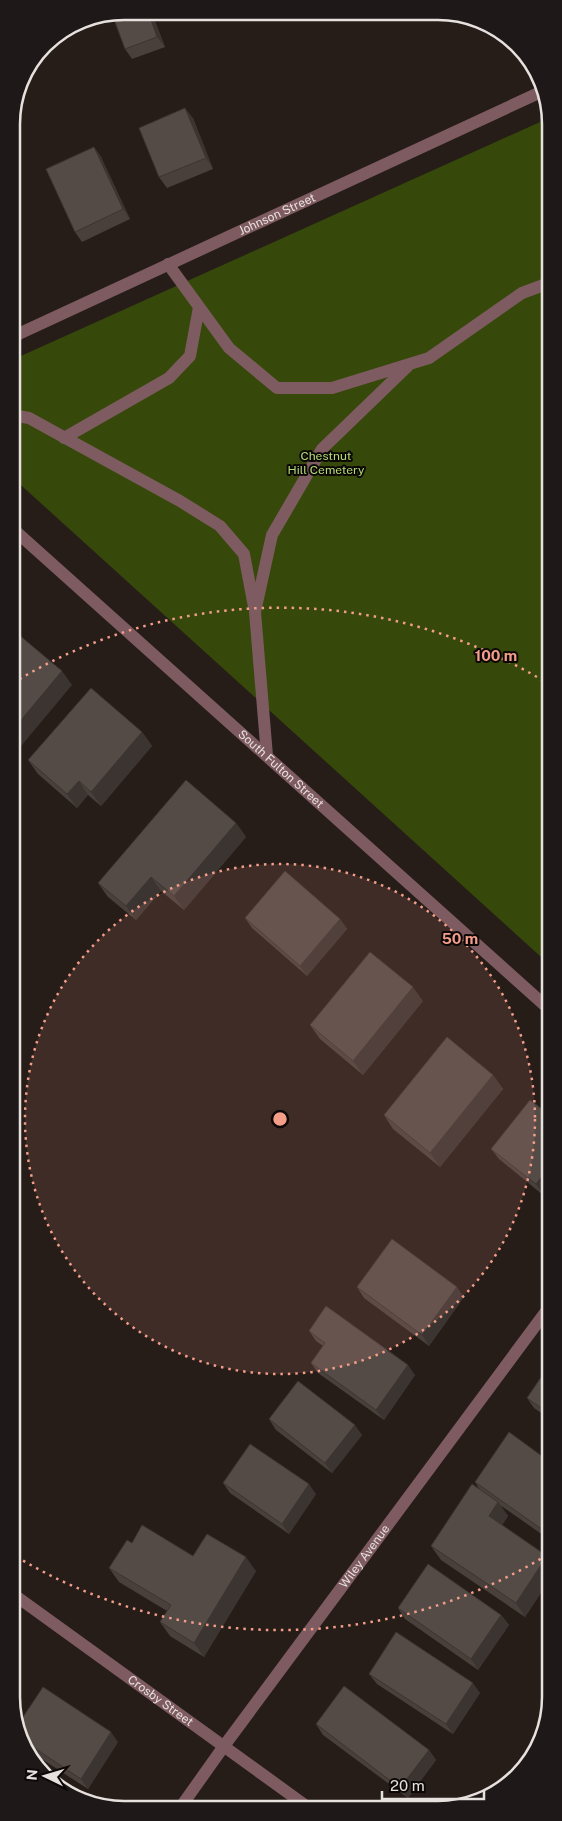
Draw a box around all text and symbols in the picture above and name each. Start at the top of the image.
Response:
street label: Johnson Street [236,190,318,238]
park label: Chestnut Hill Cemetery [288,449,365,477]
text: 100 m [475,647,517,664]
street label: South Fulton Street [235,727,327,811]
text: 50 m [442,930,478,947]
centre of rings [271,1110,289,1128]
street label: Wiley Avenue [336,1522,393,1591]
street label: Crosby Street [125,1672,196,1729]
north arrow [20,1751,70,1801]
scale bar [382,1768,484,1800]
text: N [24,1769,40,1781]
text: 20 m [390,1777,425,1794]

